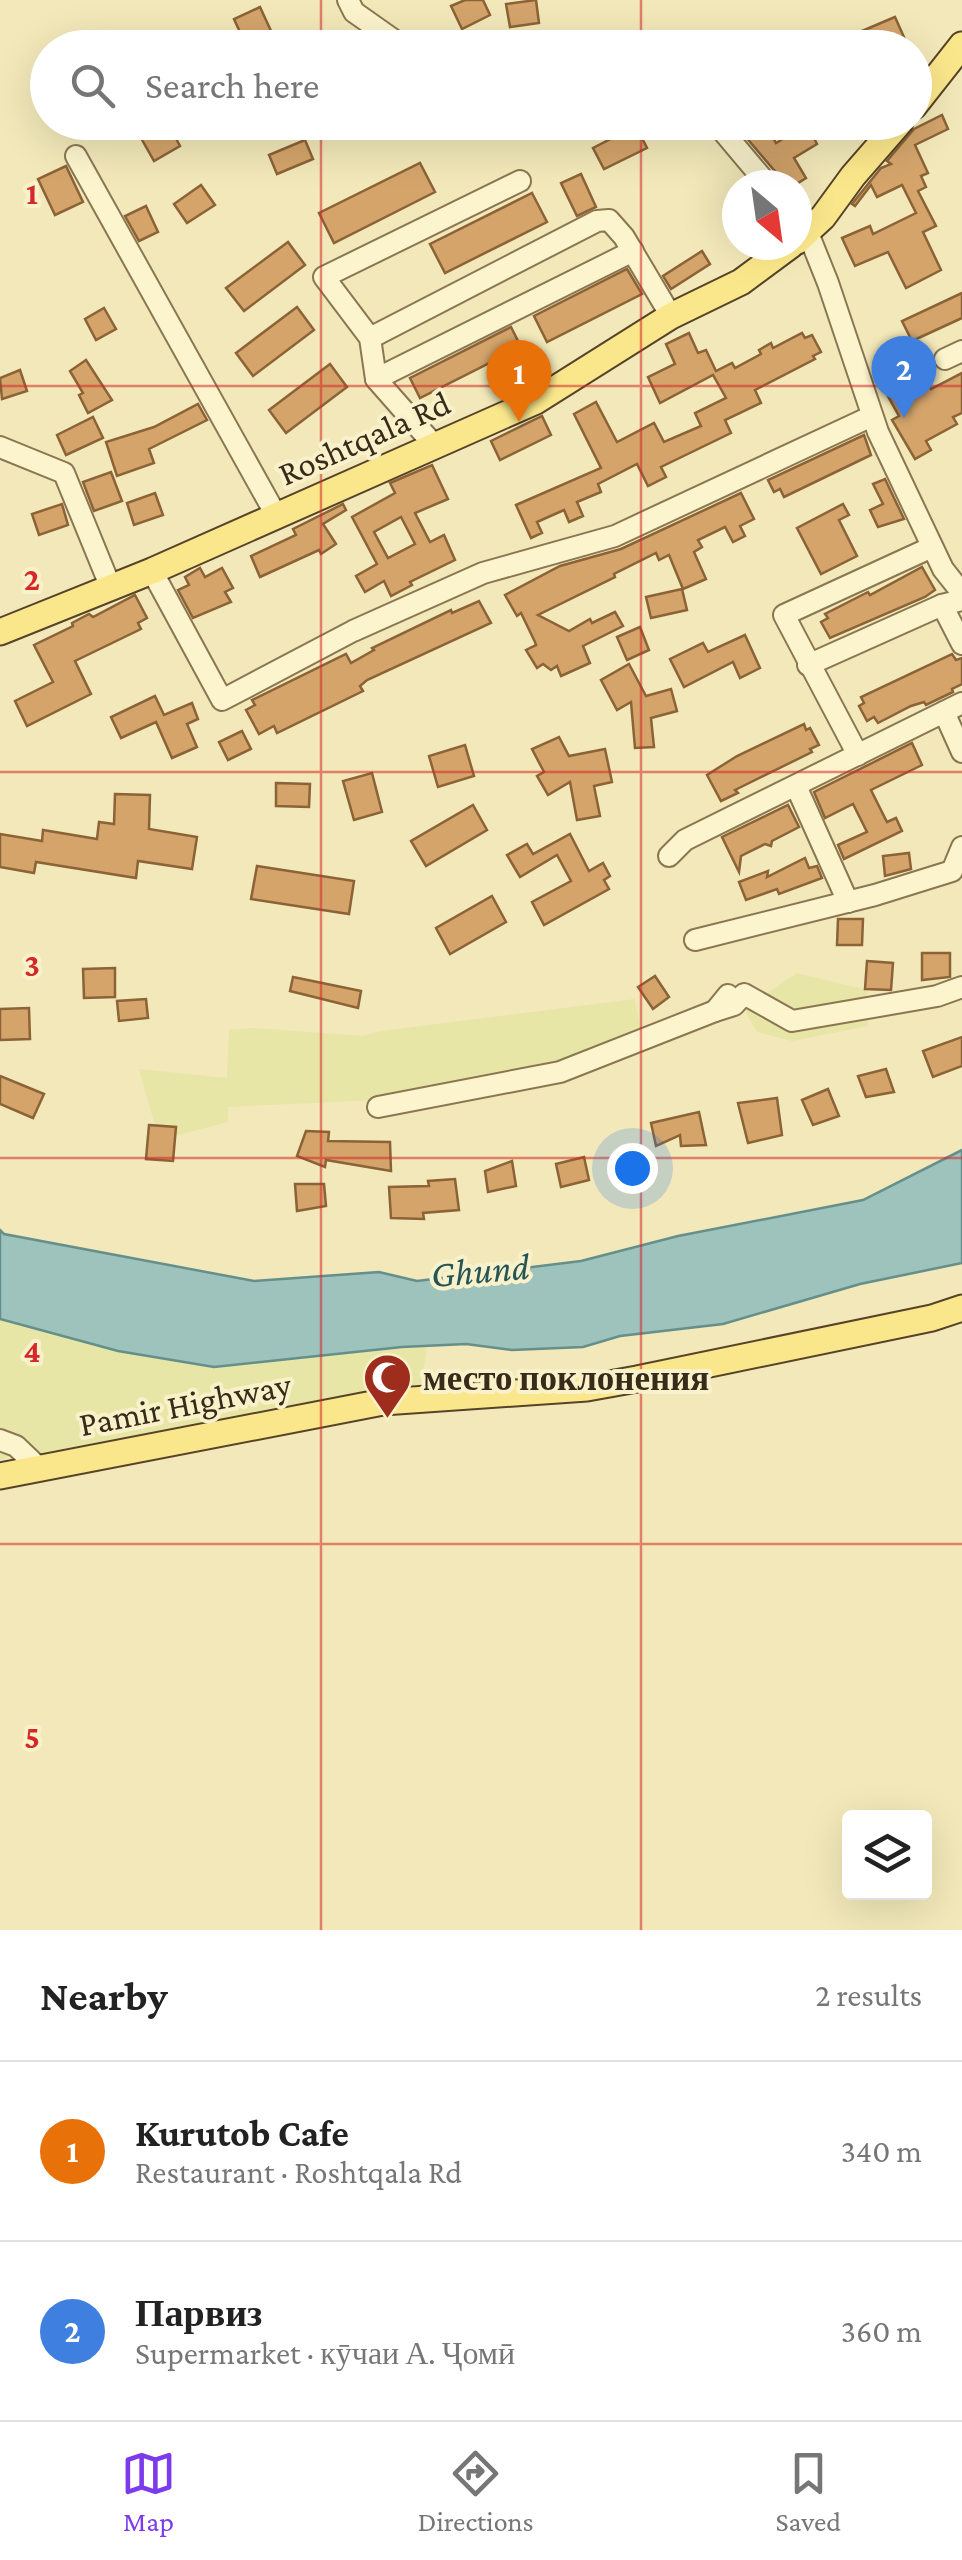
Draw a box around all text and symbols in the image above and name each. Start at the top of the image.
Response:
search box [30,30,932,140]
icon: search [65,58,120,113]
text: Search here [145,64,319,106]
north arrow [722,170,812,260]
text: 1 [26,175,38,211]
pin: 2 [872,336,936,418]
pin: 1 [486,340,552,422]
street label: Roshtqala Rd [272,383,456,494]
text: 2 [24,561,40,597]
text: 3 [24,947,40,983]
your location [607,1143,658,1194]
water label: Ghund [429,1245,532,1295]
text: 4 [23,1333,41,1369]
mosque icon: место поклонения [362,1352,414,1420]
place label: место поклонения [423,1359,709,1398]
street label: Pamir Highway [76,1365,295,1444]
text: 5 [24,1719,40,1755]
map controls [842,1810,932,1900]
button: layers [842,1810,932,1900]
text: Nearby [40,1972,168,2019]
text: 2 results [815,1977,922,2013]
text: Kurutob Cafe [135,2112,349,2154]
text: 1 [67,2133,78,2169]
text: 340 m [841,2133,922,2169]
text: Restaurant · Roshtqala Rd [135,2154,462,2190]
text: Парвиз [135,2292,262,2334]
text: 2 [64,2313,81,2349]
text: 360 m [841,2313,922,2349]
text: Supermarket · кӯчаи А. Ҷомӣ [135,2335,515,2371]
tab: Map [121,2446,176,2537]
tab: Directions [418,2446,534,2537]
tab: Saved [775,2446,841,2537]

